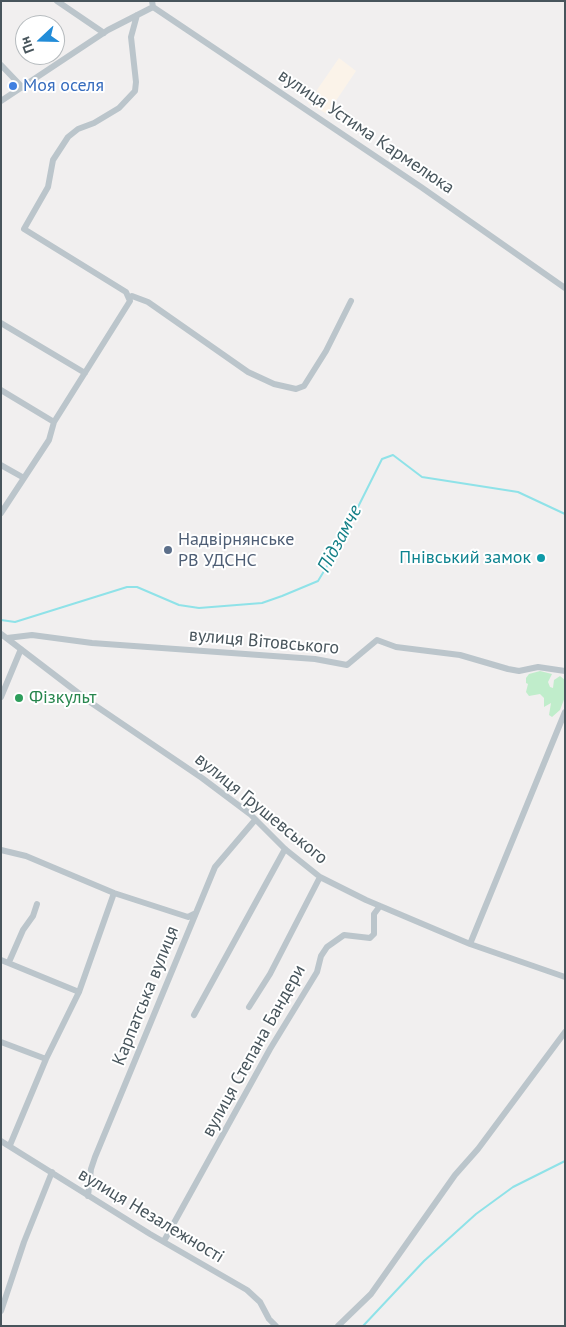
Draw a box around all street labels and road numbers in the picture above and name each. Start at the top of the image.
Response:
street label: вулиця Устима Кармелюка [274,65,458,199]
street label: вулиця Вітовського [188,625,340,659]
street label: вулиця Грушевського [190,749,332,869]
street label: Карпатська вулиця [108,923,184,1069]
street label: вулиця Степана Бандери [198,961,310,1141]
street label: вулиця Незалежності [74,1164,228,1268]

